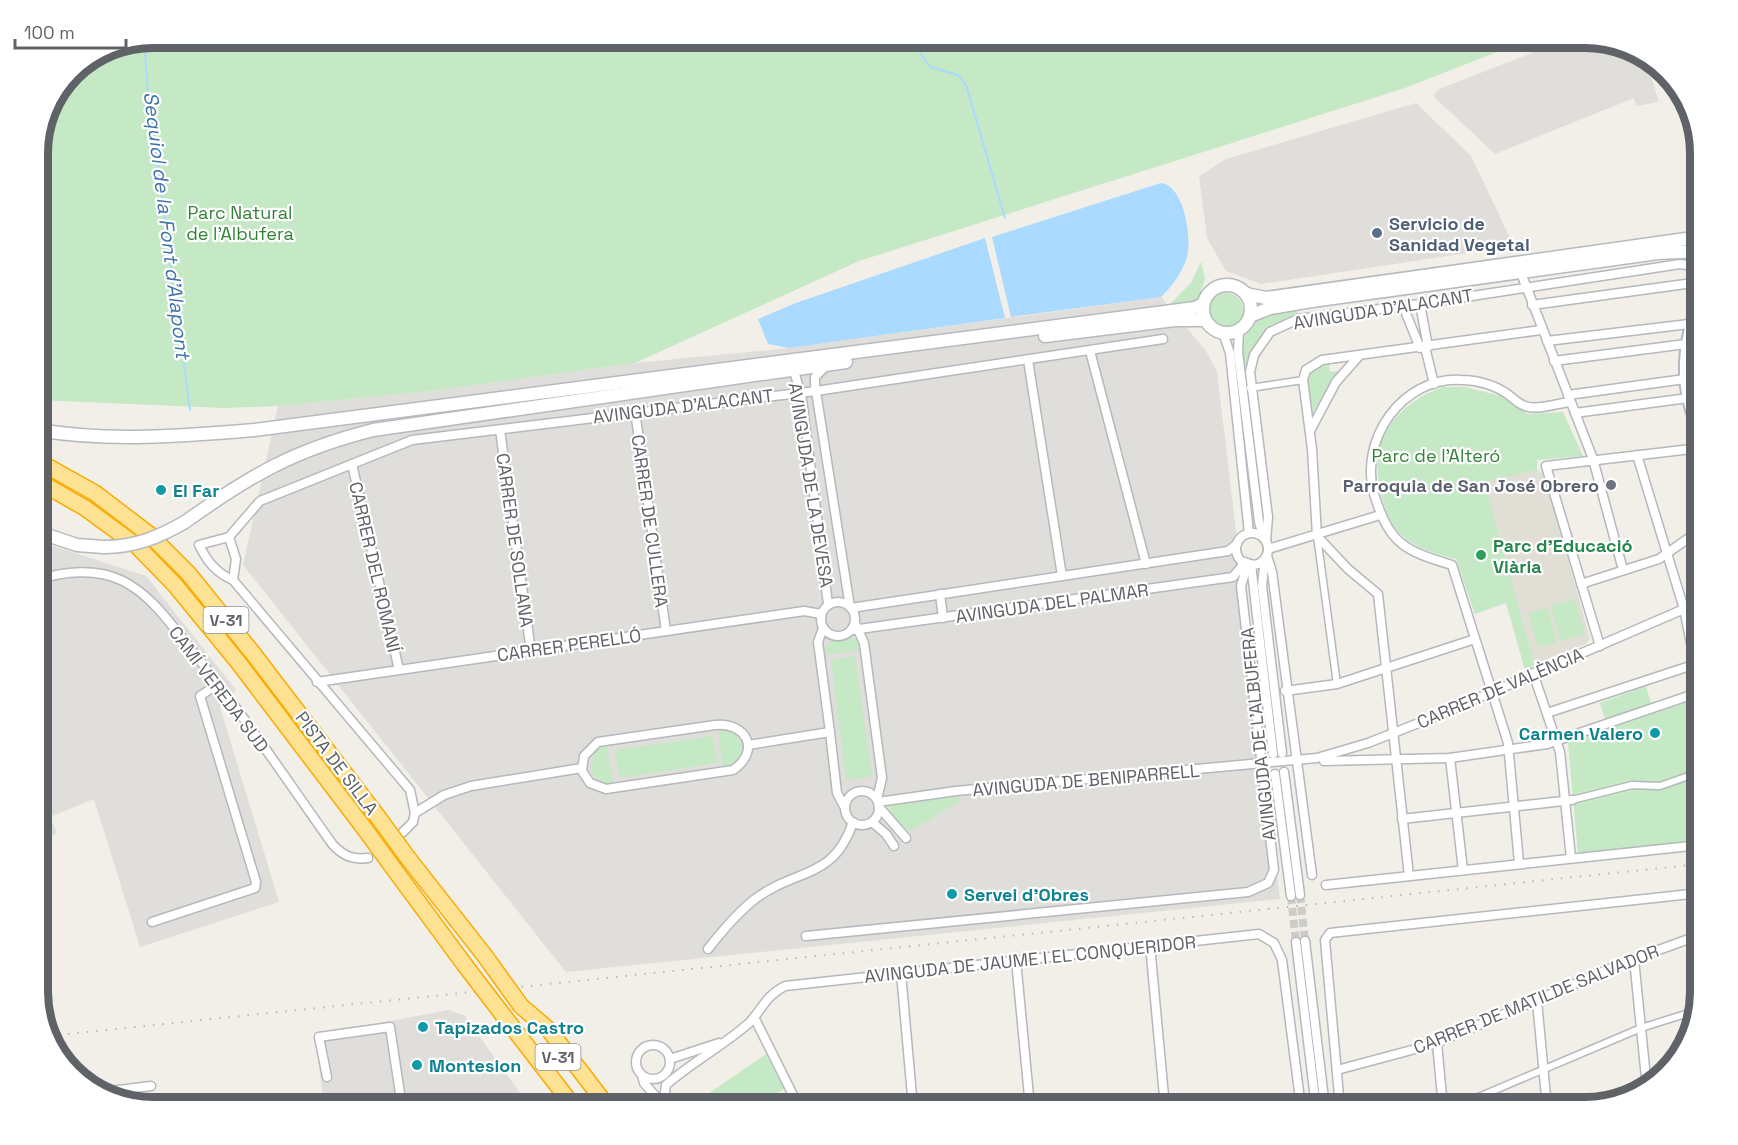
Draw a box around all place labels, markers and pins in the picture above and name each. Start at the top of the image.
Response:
place label: Servicio de Sanidad Vegetal [1389,212,1530,256]
marker: Servicio de Sanidad Vegetal [1370,226,1384,240]
place label: Parroquia de San José Obrero [1343,474,1599,497]
marker: Parroquia de San José Obrero [1604,478,1618,492]
place label: El Far [173,479,219,502]
marker: El Far [154,483,168,497]
place label: Parc d'Educació Viària [1493,534,1632,578]
marker: Parc d'Educació Viària [1474,548,1488,562]
place label: Carmen Valero [1519,722,1643,745]
marker: Carmen Valero [1648,726,1662,740]
place label: Servei d'Obres [964,883,1089,906]
marker: Servei d'Obres [945,887,959,901]
place label: Tapizados Castro [435,1016,584,1039]
marker: Tapizados Castro [416,1020,430,1034]
place label: Montesion [429,1054,521,1077]
marker: Montesion [410,1058,424,1072]

